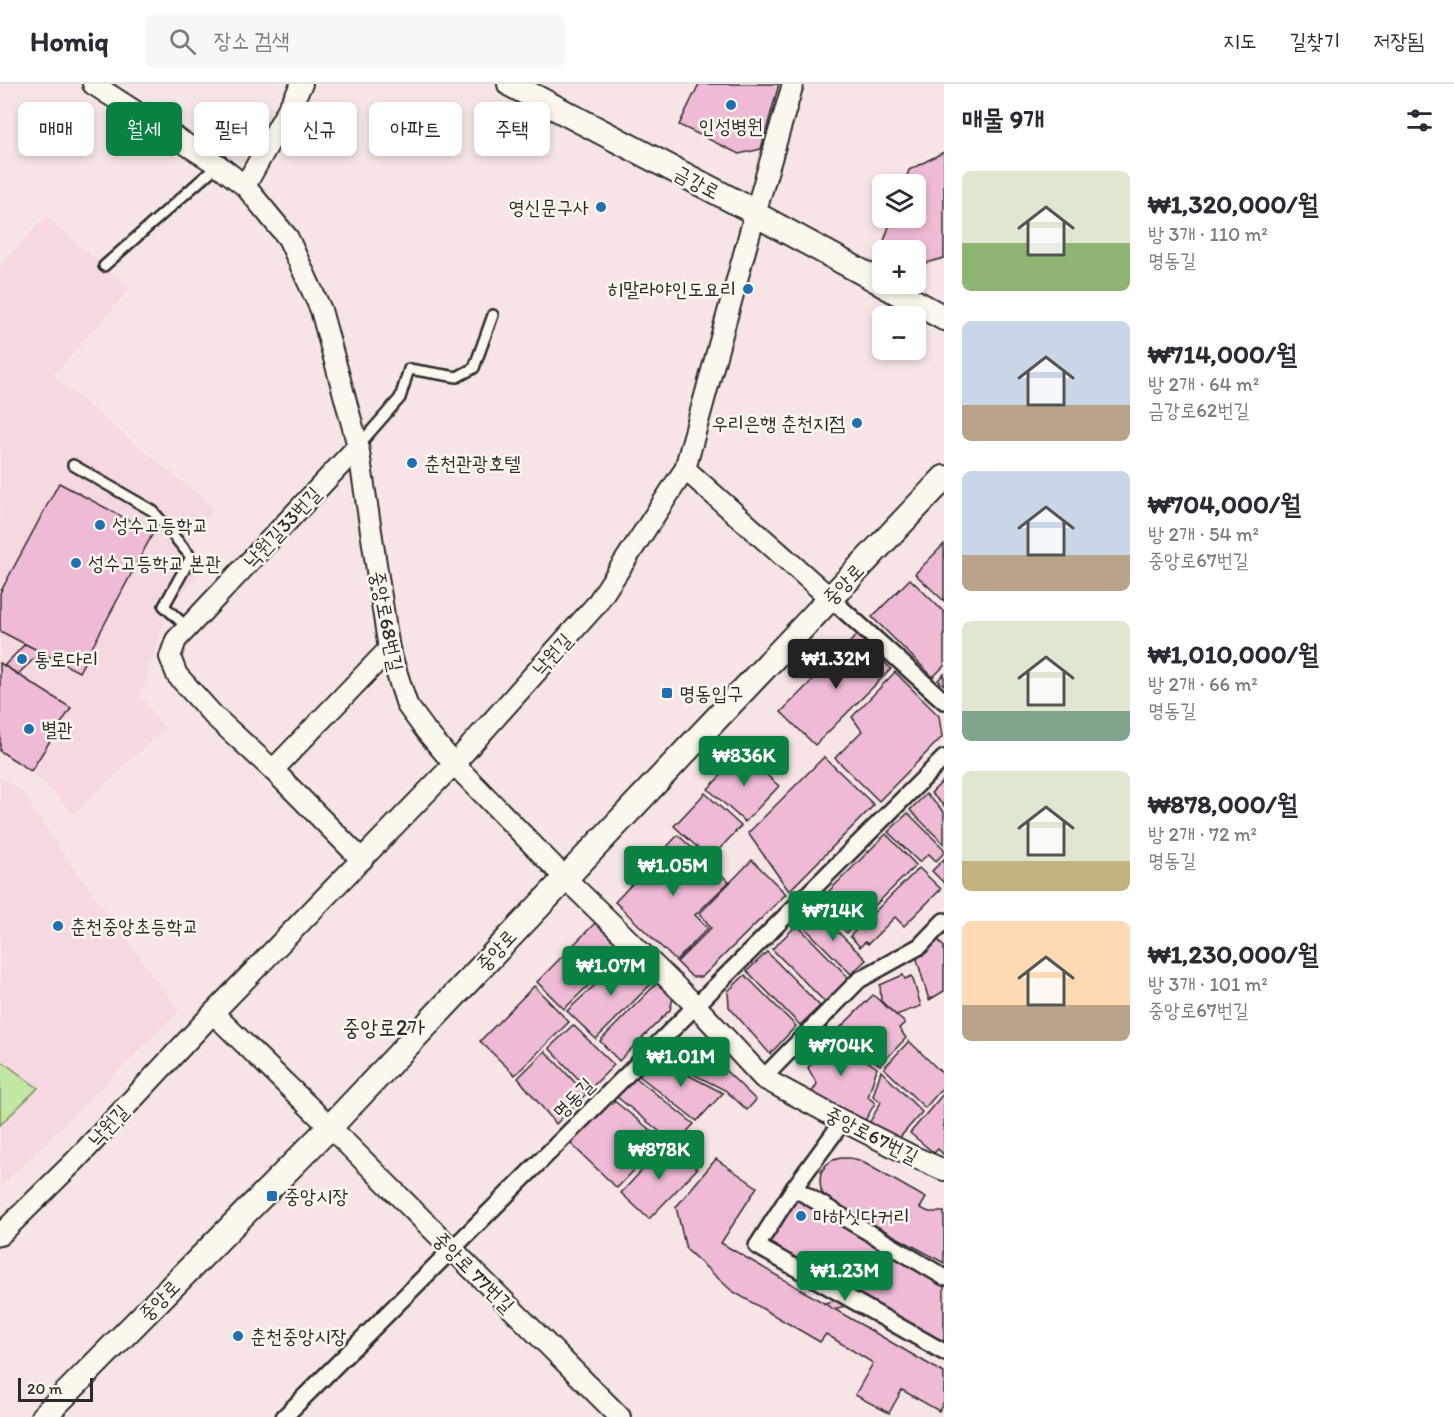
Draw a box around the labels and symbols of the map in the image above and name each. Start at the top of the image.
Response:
marker: 인성병원 [724,98,738,112]
place label: 인성병원 [699,114,763,138]
street label: 금강로 [670,160,724,204]
place label: 영신문구사 [509,195,589,219]
marker: 영신문구사 [594,200,608,214]
place label: 히말라야인도요리 [607,277,736,301]
marker: 히말라야인도요리 [741,282,755,296]
place label: 우리은행 춘천지점 [712,411,845,435]
marker: 우리은행 춘천지점 [850,416,864,430]
place label: 춘천관광호텔 [424,451,521,475]
marker: 춘천관광호텔 [405,456,419,470]
street label: 낙원길33번길 [238,481,326,573]
place label: 성수고등학교 [112,513,209,537]
marker: 성수고등학교 [93,518,107,532]
place label: 성수고등학교 본관 [88,551,221,575]
marker: 성수고등학교 본관 [69,556,83,570]
street label: 중앙로 [818,558,868,610]
street label: 중앙로68번길 [365,569,409,673]
street label: 낙원길 [527,628,577,680]
pin: ₩1.32M [787,639,885,690]
place label: 통로다리 [34,647,98,671]
marker: 통로다리 [15,652,29,666]
place label: 명동입구 [679,681,743,705]
marker: 명동입구 [660,686,674,700]
place label: 별관 [41,717,73,741]
marker: 별관 [22,722,36,736]
pin: ₩836K [702,736,786,787]
pin: ₩1.05M [624,846,722,897]
pin: ₩714K [791,891,875,942]
place label: 춘천중앙초등학교 [70,914,199,938]
marker: 춘천중앙초등학교 [51,919,65,933]
street label: 중앙로 [471,924,521,976]
pin: ₩1.07M [562,946,660,997]
district label: 중앙로2가 [343,1014,425,1041]
pin: ₩704K [799,1026,883,1077]
pin: ₩1.01M [632,1037,730,1088]
street label: 명동길 [547,1072,599,1124]
street label: 낙원길 [83,1099,133,1151]
street label: 중앙로67번길 [822,1101,922,1169]
pin: ₩878K [617,1130,701,1181]
place label: 중앙시장 [284,1184,348,1208]
marker: 중앙시장 [265,1189,279,1203]
place label: 마하싯다커리 [813,1204,910,1228]
marker: 마하싯다커리 [794,1209,808,1223]
street label: 중앙로 77번길 [428,1226,520,1318]
pin: ₩1.23M [796,1251,894,1302]
street label: 중앙로 [133,1274,185,1326]
place label: 춘천중앙시장 [250,1324,347,1348]
marker: 춘천중앙시장 [231,1329,245,1343]
scale bar [18,1375,93,1402]

